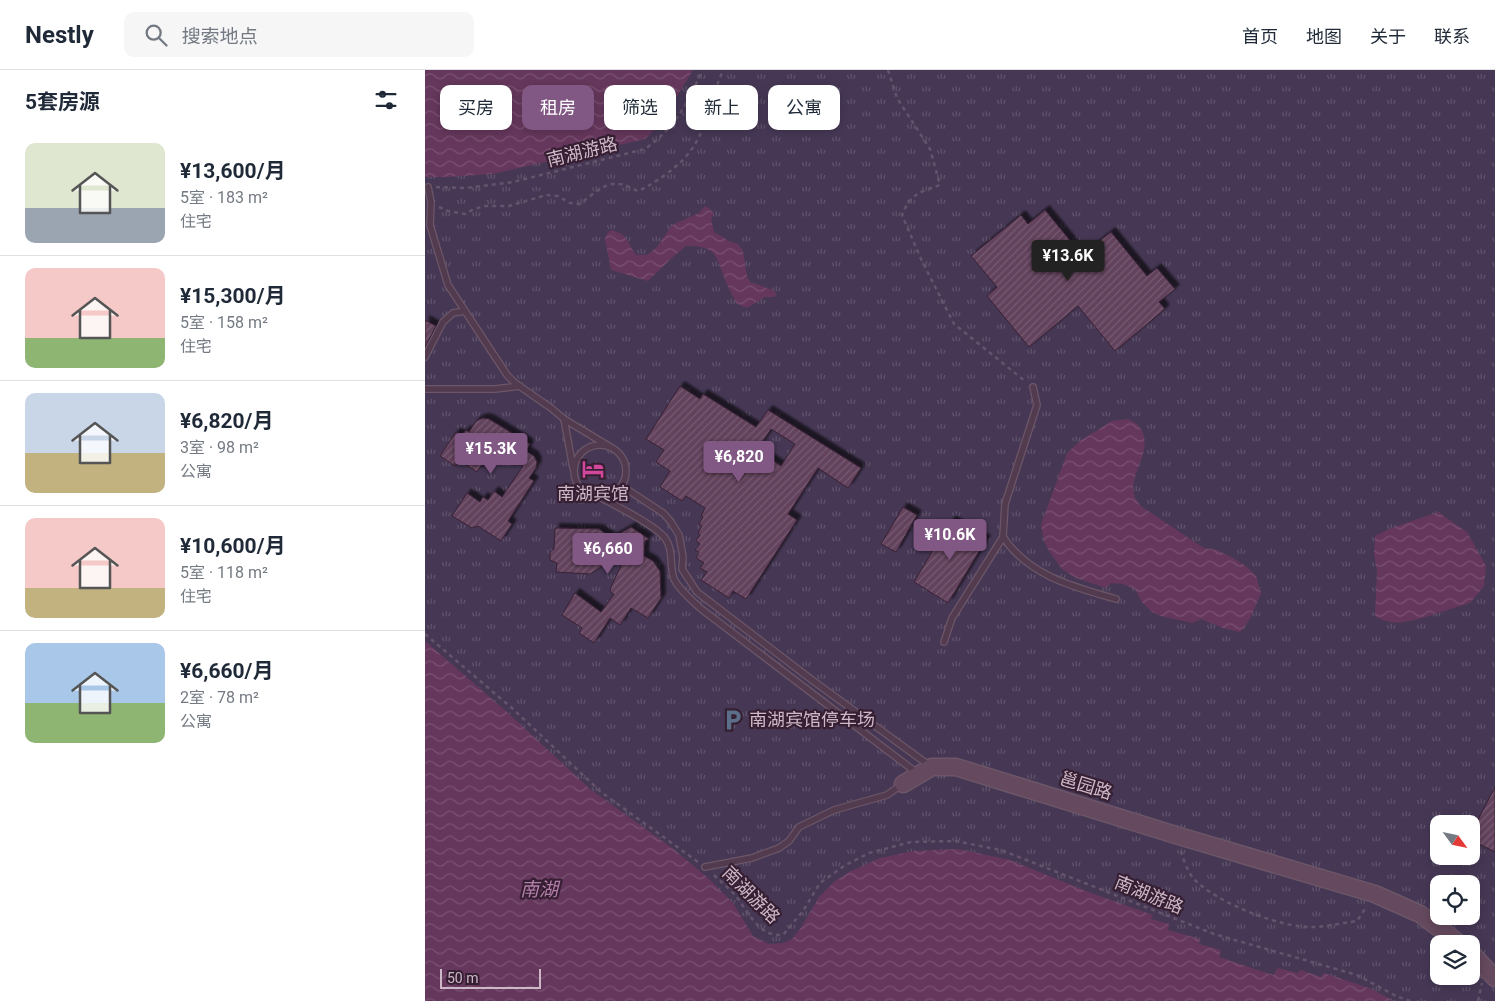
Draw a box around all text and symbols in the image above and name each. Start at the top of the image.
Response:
search box [124,12,474,57]
text: Nestly [25,21,94,49]
icon: search [142,21,170,49]
text: 搜索地点 [182,25,258,48]
text: 首页 [1242,26,1278,47]
text: 地图 [1306,26,1342,47]
text: 关于 [1370,26,1406,47]
text: 联系 [1434,26,1470,47]
chip: 买房 [440,85,512,130]
chip: 租房 [522,85,594,130]
chip: 筛选 [604,85,676,130]
chip: 新上 [686,85,758,130]
chip: 公寓 [768,85,840,130]
icon: filters [372,86,400,114]
text: 5套房源 [25,90,100,114]
street label: 南湖游路 [544,133,619,170]
text: ¥13,600/月 [180,159,285,183]
icon: home [65,163,125,223]
text: 5室 · 183 m² [180,188,268,207]
text: 住宅 [180,212,212,231]
pin: ¥13.6K [1027,240,1109,282]
text: ¥13.6K [1043,246,1093,265]
text: ¥15,300/月 [180,284,285,308]
icon: home [65,288,125,348]
text: 5室 · 158 m² [180,313,268,332]
text: 住宅 [180,337,212,356]
text: ¥6,820/月 [180,409,273,433]
icon: home [65,413,125,473]
pin: ¥15.3K [450,432,532,475]
text: 3室 · 98 m² [180,438,259,457]
text: ¥15.3K [466,439,516,458]
pin: ¥6,820 [698,440,780,483]
text: ¥6,820 [714,447,764,466]
hotel icon: 南湖宾馆 [580,456,606,482]
text: 公寓 [180,462,212,481]
place label: 南湖宾馆 [557,483,629,504]
pin: ¥10.6K [909,518,991,561]
text: ¥10.6K [925,525,975,544]
pin: ¥6,660 [567,532,649,575]
text: ¥10,600/月 [180,534,285,558]
icon: home [65,538,125,598]
text: ¥6,660 [583,539,633,558]
text: 5室 · 118 m² [180,563,268,582]
text: 住宅 [180,587,212,606]
text: ¥6,660/月 [180,659,273,683]
icon: home [65,663,125,723]
text: 2室 · 78 m² [180,688,259,707]
parking icon: 南湖宾馆停车场 [720,707,746,733]
place label: 南湖宾馆停车场 [749,709,875,730]
text: 公寓 [180,712,212,731]
street label: 邕园路 [1057,768,1115,803]
north arrow [1430,815,1480,865]
map controls [1430,815,1480,985]
street label: 南湖游路 [718,862,784,928]
street label: 南湖游路 [1112,871,1186,918]
button: locate [1430,875,1480,925]
water label: 南湖 [520,878,561,901]
button: layers [1430,935,1480,985]
scale bar [440,966,541,989]
text: 50 m [447,970,479,986]

